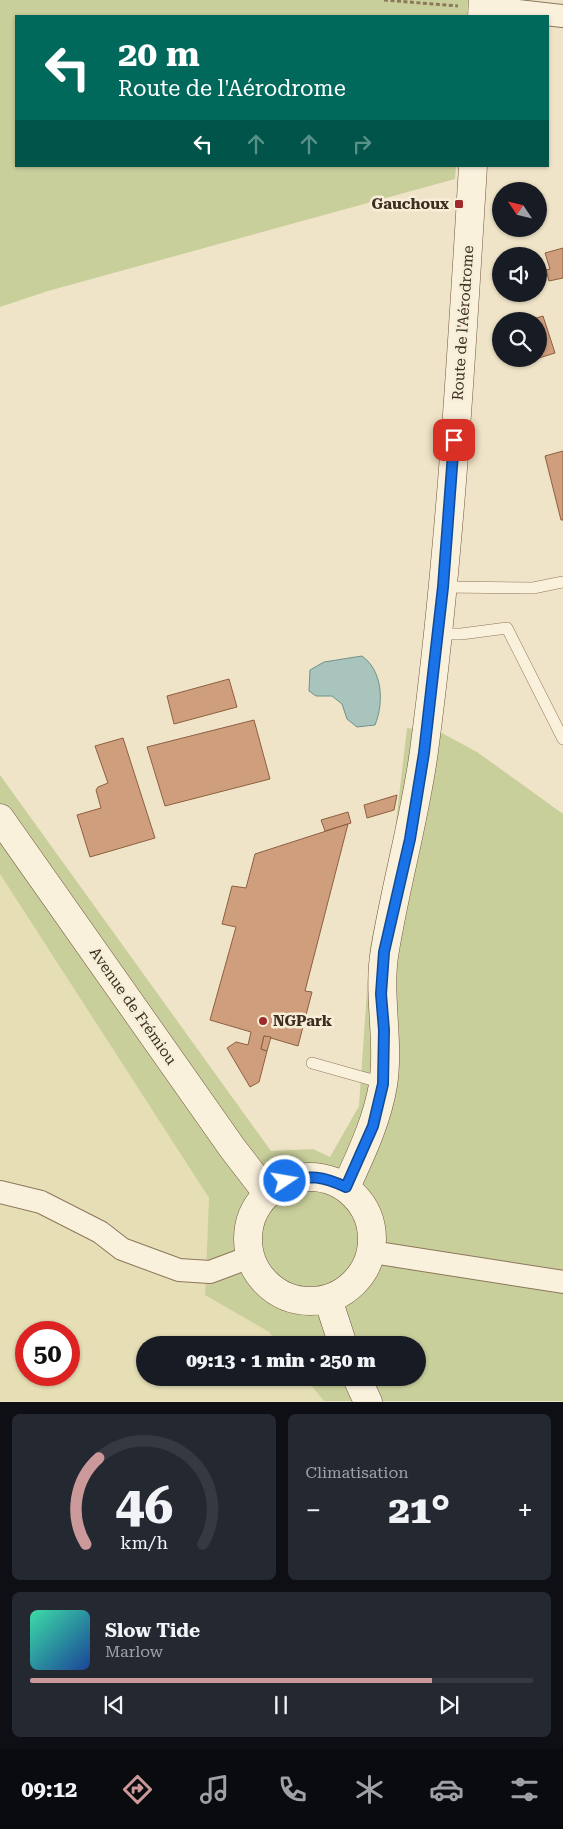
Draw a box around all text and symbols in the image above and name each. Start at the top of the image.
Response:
text: 20 m [118,34,200,75]
icon: left [35,35,100,100]
text: Route de l'Aérodrome [118,76,346,101]
icon: left [189,130,217,158]
icon: ahead [242,130,270,158]
icon: ahead [295,130,323,158]
icon: right [348,130,376,158]
north arrow [492,182,548,238]
map controls [492,182,547,367]
place label: Gauchoux [371,195,449,213]
marker: Gauchoux [453,198,465,210]
street label: Route de l'Aérodrome [449,245,477,401]
button: sound [492,247,547,302]
button: search [492,312,547,367]
pin [433,419,475,461]
icon: arrive [440,426,468,454]
street label: Avenue de Frémiou [86,944,181,1069]
place label: NGPark [273,1012,333,1030]
marker: NGPark [257,1015,269,1027]
position arrow [258,1154,310,1206]
speed limit sign: 50 [15,1321,80,1386]
text: 09:13 · 1 min · 250 m [186,1349,376,1372]
text: Climatisation [306,1463,409,1482]
text: 46 [115,1475,173,1536]
text: 21° [388,1488,450,1532]
text: − [306,1494,321,1527]
text: + [517,1494,533,1527]
text: km/h [120,1532,168,1553]
text: Slow Tide [105,1619,200,1642]
text: Marlow [105,1642,163,1661]
icon: previous [100,1691,128,1719]
icon: pause [267,1691,295,1719]
icon: next [435,1691,463,1719]
icon: directions [120,1772,155,1807]
icon: music [197,1772,232,1807]
icon: phone [275,1772,310,1807]
icon: climate [352,1772,387,1807]
icon: car [429,1772,464,1807]
icon: filters [507,1772,542,1807]
text: 09:12 [21,1777,77,1802]

